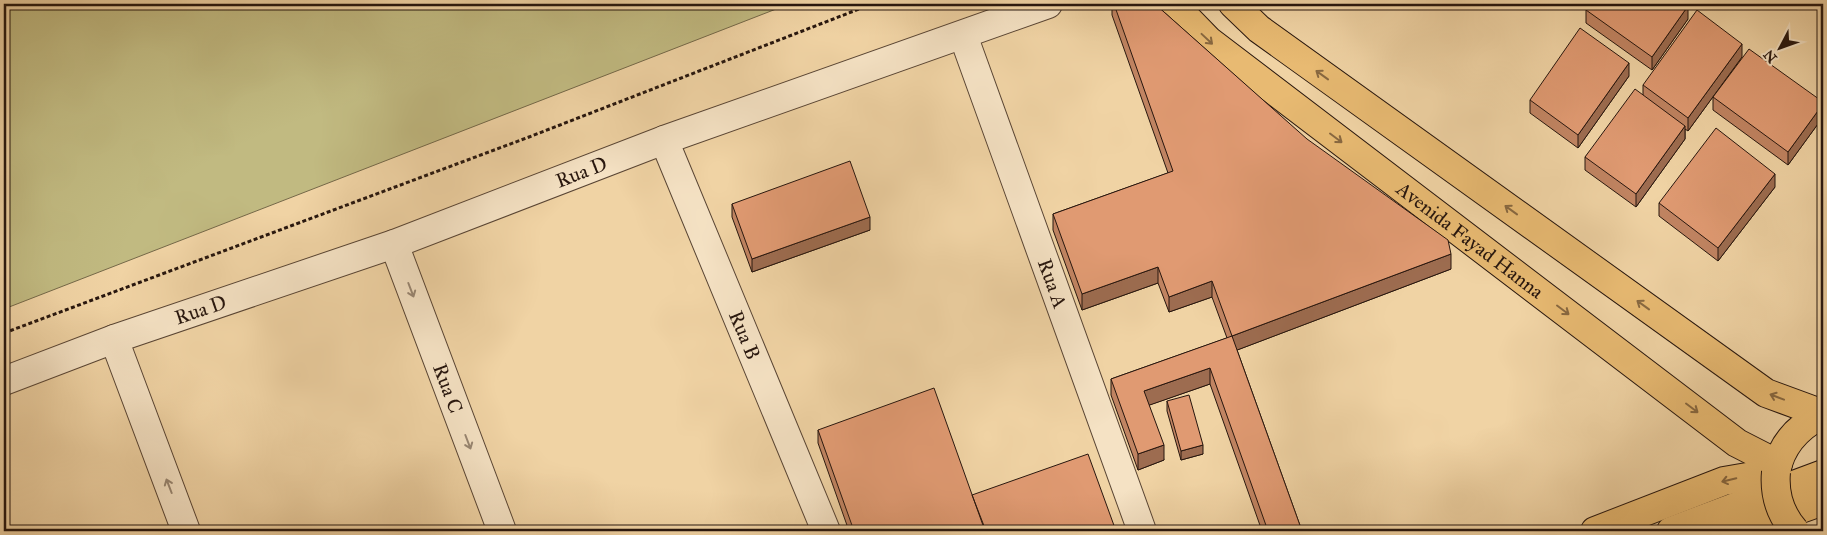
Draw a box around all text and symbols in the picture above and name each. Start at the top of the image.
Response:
north arrow [1754,22,1804,72]
one-way arrow [1200,33,1213,45]
text: N [1760,46,1781,66]
one-way arrow [1315,70,1329,80]
one-way arrow [1329,132,1342,143]
street label: Rua D [552,151,610,193]
street label: Avenida Fayad Hanna [1391,176,1549,304]
one-way arrow [1504,205,1518,215]
street label: Rua A [1033,255,1073,312]
one-way arrow [407,281,416,297]
street label: Rua D [171,290,229,330]
one-way arrow [1637,300,1651,310]
one-way arrow [1556,305,1570,315]
street label: Rua B [724,307,766,363]
street label: Rua C [428,360,468,416]
one-way arrow [1770,392,1785,401]
one-way arrow [1685,403,1698,414]
one-way arrow [464,434,473,449]
one-way arrow [1721,476,1737,486]
one-way arrow [164,478,173,494]

